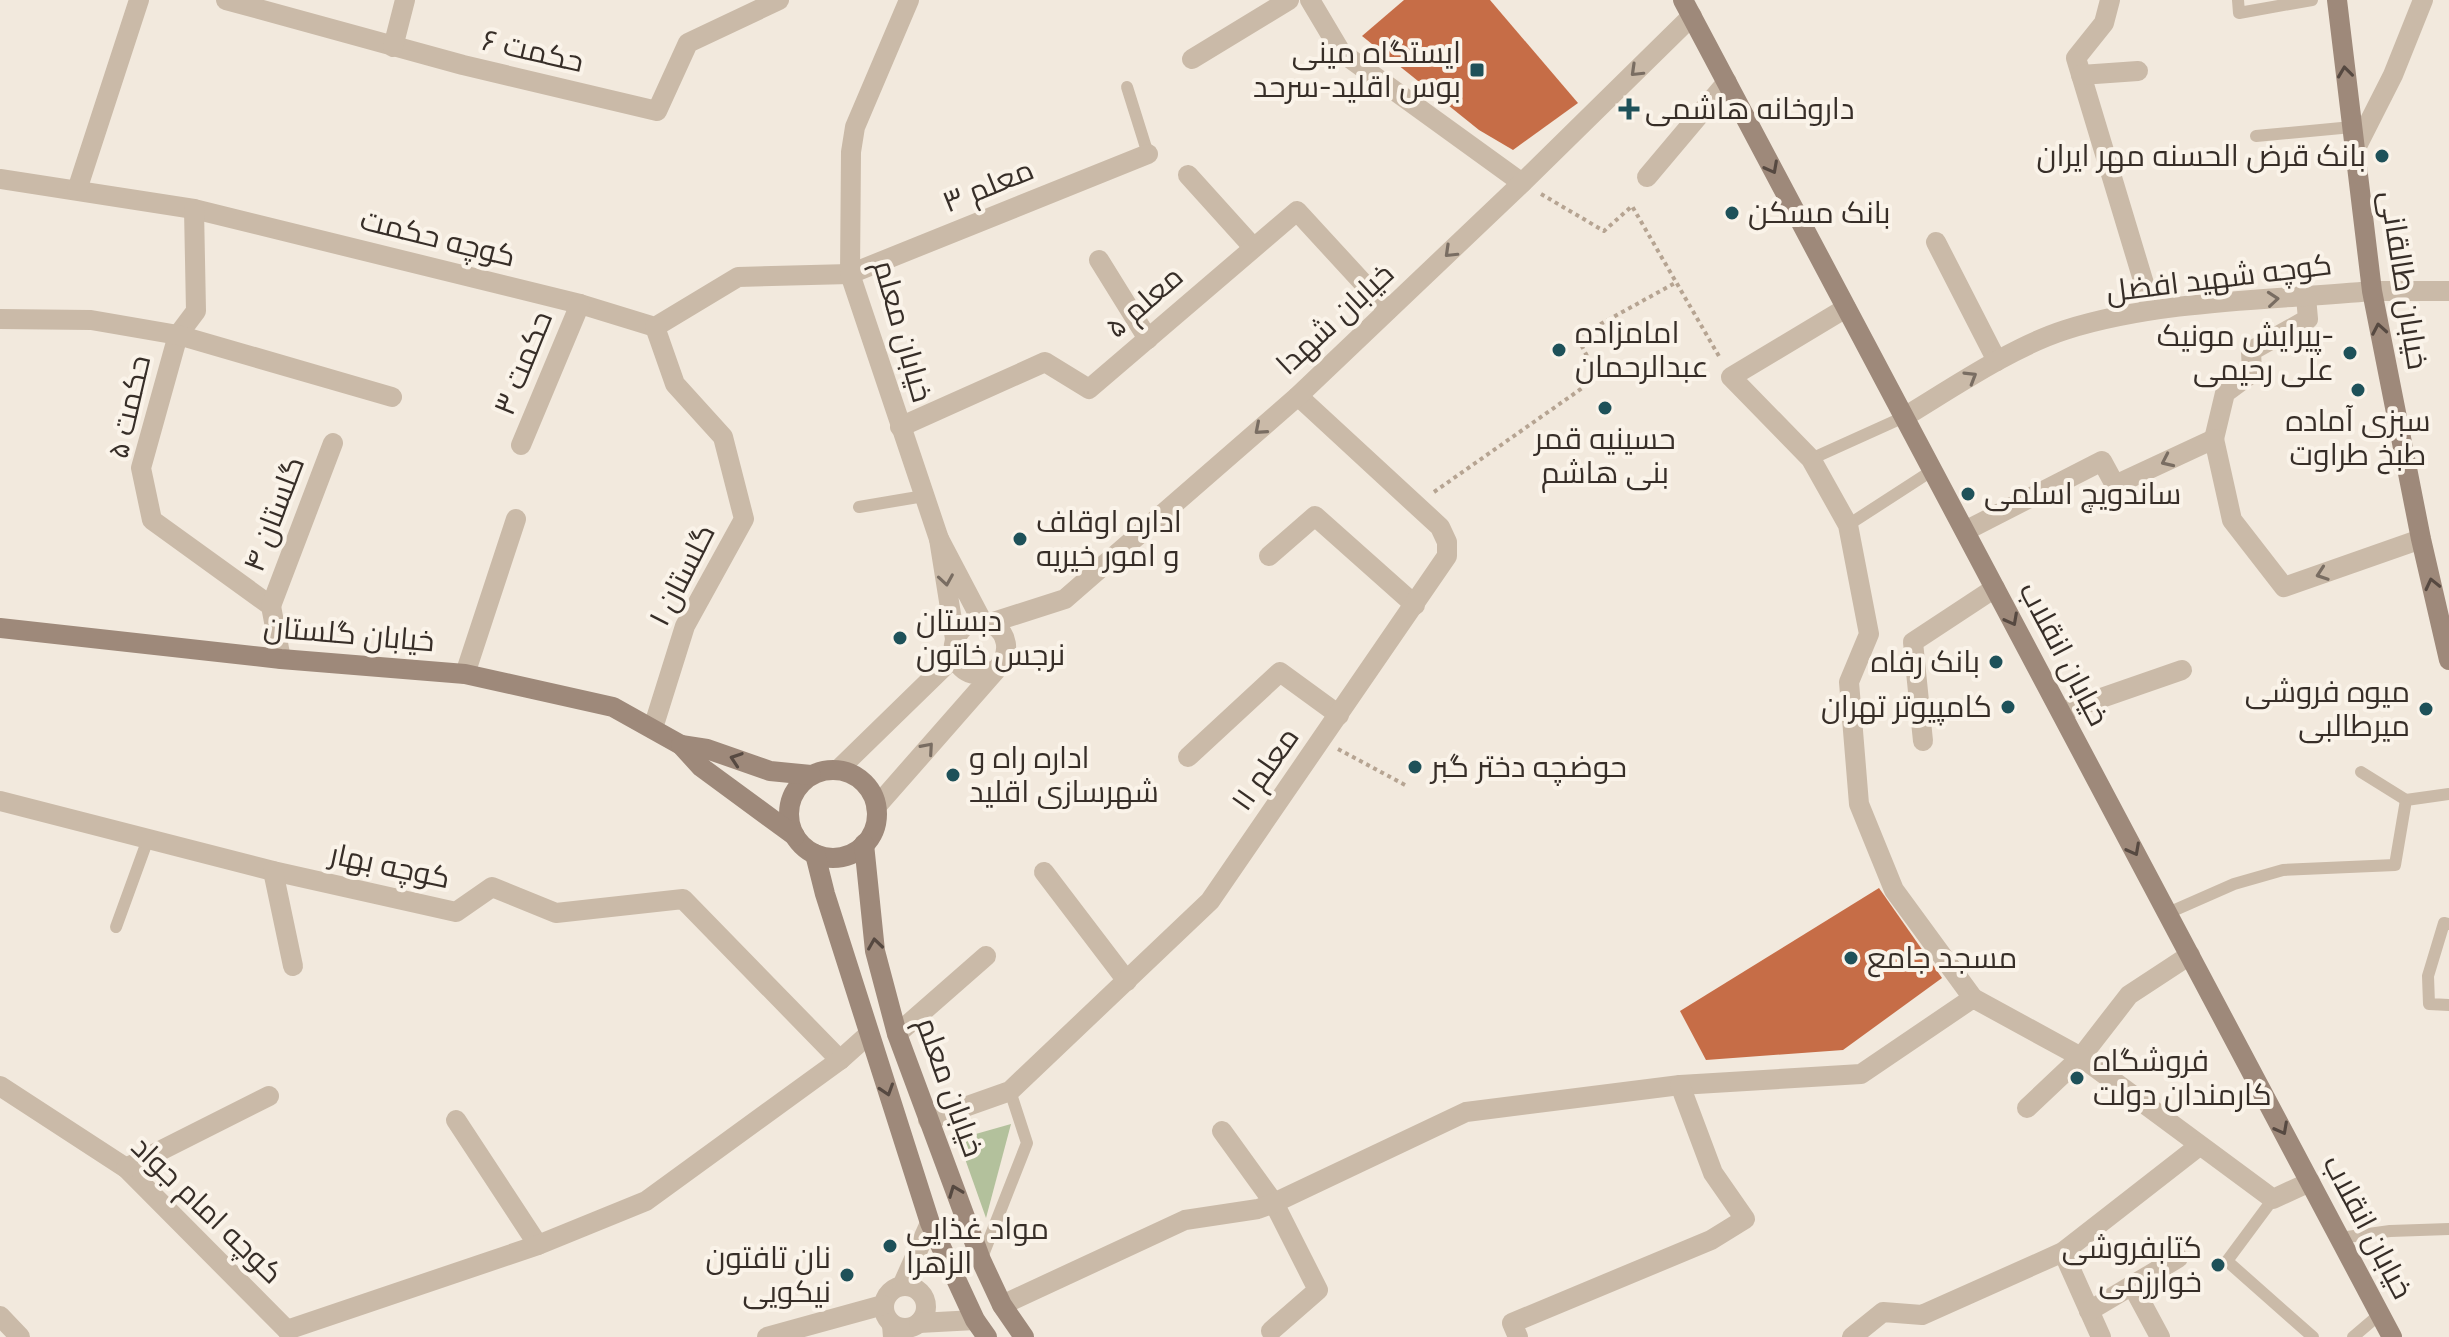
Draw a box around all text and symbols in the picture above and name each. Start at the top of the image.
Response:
street label: حکمت ۶ [479,21,587,80]
place label: ایستگاه مینی بوس اقلید-سرحد [1253,34,1461,105]
marker: ایستگاه مینی بوس اقلید-سرحد [1468,61,1486,79]
one-way arrow [1631,62,1645,76]
one-way arrow [2337,65,2354,78]
place label: داروخانه هاشمی [1645,90,1854,127]
marker: داروخانه هاشمی [1620,100,1638,118]
place label: بانک قرض الحسنه مهر ایران [2036,137,2366,174]
marker: بانک قرض الحسنه مهر ایران [2373,147,2391,165]
street label: معلم ۳ [937,151,1040,222]
one-way arrow [1763,160,1778,174]
street label: خیابان طالقانی [2372,188,2437,372]
place label: بانک مسکن [1748,194,1891,231]
street label: کوچه حکمت [356,200,520,276]
marker: بانک مسکن [1723,204,1741,222]
one-way arrow [1444,242,1459,256]
street label: کوچه شهید افضل [2104,245,2334,311]
street label: خیابان شهدا [1268,255,1401,382]
street label: خیابان معلم [864,256,941,407]
street label: معلم ۵ [1097,258,1192,347]
one-way arrow [2267,291,2280,308]
street label: حکمت ۳ [485,305,560,420]
place label: امامزاده عبدالرحمان [1575,314,1709,385]
place label: پیرایش مونیک- علی رحیمی [2157,317,2334,388]
one-way arrow [2371,323,2388,336]
marker: امامزاده عبدالرحمان [1550,341,1568,359]
marker: پیرایش مونیک- علی رحیمی [2341,344,2359,362]
street label: حکمت ۵ [99,352,158,462]
one-way arrow [1962,371,1977,386]
marker: سبزی آماده طبخ طراوت [2349,381,2367,399]
marker: حسینیه قمر بنی هاشم [1596,399,1614,417]
place label: سبزی آماده طبخ طراوت [2285,402,2431,475]
one-way arrow [1254,419,1269,434]
place label: حسینیه قمر بنی هاشم [1532,420,1676,493]
street label: گلستان ۴ [235,451,312,577]
one-way arrow [2160,451,2175,467]
place label: ساندویچ اسلمی [1984,475,2181,514]
marker: ساندویچ اسلمی [1959,485,1977,503]
place label: اداره اوقاف و امور خیریه [1036,503,1182,574]
street label: گلستان ۱ [640,518,723,632]
marker: اداره اوقاف و امور خیریه [1011,530,1029,548]
one-way arrow [2315,564,2329,581]
one-way arrow [936,573,953,587]
street label: خیابان انقلاب [2011,575,2118,732]
one-way arrow [2424,578,2441,591]
place label: دبستان نرجس خاتون [916,602,1065,673]
street label: خیابان گلستان [262,608,436,659]
one-way arrow [2003,612,2018,627]
marker: دبستان نرجس خاتون [891,629,909,647]
place label: بانک رفاه [1871,643,1980,680]
marker: بانک رفاه [1987,653,2005,671]
place label: میوه فروشی میرطالبی [2245,673,2410,744]
place label: کامپیوتر تهران [1821,688,1992,726]
marker: کامپیوتر تهران [1999,698,2017,716]
marker: میوه فروشی میرطالبی [2417,700,2435,718]
street label: معلم ۱۱ [1223,720,1308,819]
place label: اداره راه و شهرسازی اقلید [969,739,1159,810]
one-way arrow [918,743,933,758]
place label: حوضچه دختر گبر [1429,748,1627,786]
one-way arrow [730,752,744,768]
marker: حوضچه دختر گبر [1406,758,1424,776]
marker: اداره راه و شهرسازی اقلید [944,766,962,784]
street label: کوچه بهار [324,834,454,897]
one-way arrow [2125,842,2140,856]
one-way arrow [867,937,884,951]
place label: مسجد جامع [1867,939,2017,978]
marker: مسجد جامع [1842,949,1860,967]
street label: خیابان معلم [906,1012,993,1162]
place label: فروشگاه کارمندان دولت [2093,1042,2272,1113]
marker: فروشگاه کارمندان دولت [2068,1069,2086,1087]
one-way arrow [878,1082,894,1096]
one-way arrow [2273,1121,2288,1135]
street label: کوچه امام جواد [122,1128,291,1293]
street label: خیابان انقلاب [2315,1148,2422,1305]
one-way arrow [948,1185,965,1199]
place label: مواد غذایی الزهرا [906,1210,1049,1281]
place label: کتابفروشی خوارزمی [2062,1229,2202,1300]
marker: مواد غذایی الزهرا [881,1237,899,1255]
place label: نان تافتون نیکویی [706,1239,831,1310]
marker: کتابفروشی خوارزمی [2209,1256,2227,1274]
marker: نان تافتون نیکویی [838,1266,856,1284]

